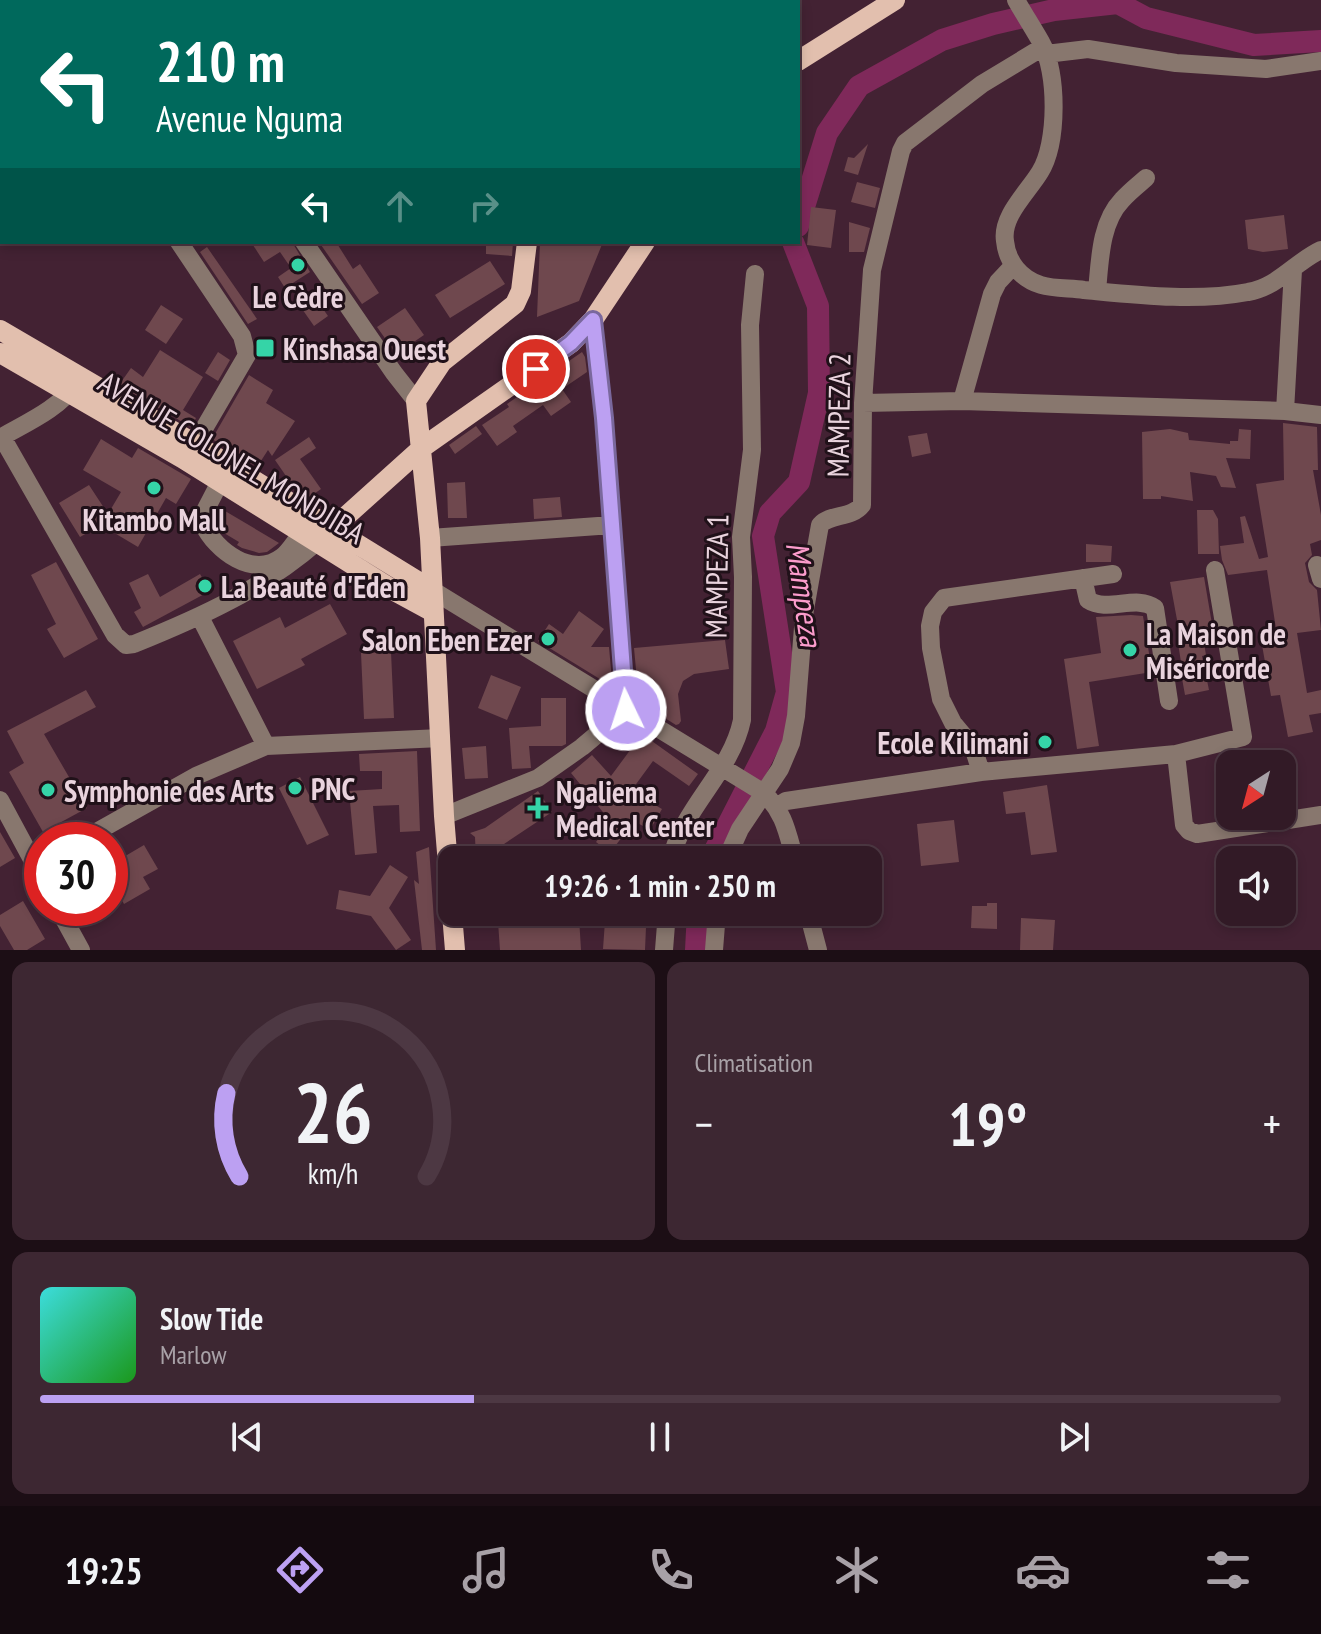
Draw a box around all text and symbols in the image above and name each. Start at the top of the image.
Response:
text: 210 m [156,25,285,97]
icon: left [24,32,128,136]
text: Avenue Nguma [156,95,343,142]
icon: left [294,184,338,228]
icon: ahead [378,184,422,228]
icon: right [462,184,506,228]
marker: Le Cèdre [289,256,307,274]
place label: Le Cèdre [252,277,344,316]
place label: Kinshasa Ouest [283,329,446,368]
pin [502,335,570,403]
marker: Kinshasa Ouest [254,337,276,359]
icon: arrive [514,347,558,391]
street label: MAMPEZA 2 [817,352,859,478]
street label: AVENUE COLONEL MONDJIBA [92,362,373,552]
marker: Kitambo Mall [145,479,163,497]
place label: Kitambo Mall [82,500,226,539]
street label: MAMPEZA 1 [695,513,737,639]
water label: Mampeza [777,539,833,651]
place label: La Beauté d'Eden [221,567,406,606]
marker: La Beauté d'Eden [196,577,214,595]
place label: La Maison de Miséricorde [1146,614,1286,687]
place label: Salon Eben Ezer [362,620,532,659]
marker: Salon Eben Ezer [539,630,557,648]
marker: La Maison de Miséricorde [1121,641,1139,659]
position arrow [584,668,668,752]
place label: Ecole Kilimani [878,723,1029,762]
marker: Ecole Kilimani [1036,733,1054,751]
north arrow [1216,750,1296,830]
map controls [1216,750,1296,926]
place label: PNC [311,769,356,808]
place label: Symphonie des Arts [64,771,274,810]
place label: Ngaliema Medical Center [556,772,715,845]
marker: PNC [286,779,304,797]
marker: Symphonie des Arts [39,781,57,799]
marker: Ngaliema Medical Center [527,797,549,819]
speed limit sign: 30 [24,822,128,926]
button: sound [1216,846,1296,926]
text: 19:26 · 1 min · 250 m [544,866,776,905]
text: Climatisation [695,1046,813,1079]
text: 26 [293,1058,373,1166]
text: 19° [948,1085,1027,1163]
text: − [695,1095,713,1152]
text: + [1263,1095,1281,1152]
text: km/h [308,1155,359,1192]
text: Slow Tide [160,1299,263,1338]
text: Marlow [160,1338,226,1371]
icon: previous [225,1415,269,1459]
icon: pause [638,1415,682,1459]
icon: next [1052,1415,1096,1459]
icon: directions [272,1542,328,1598]
icon: music [458,1542,514,1598]
icon: phone [643,1542,699,1598]
icon: climate [829,1542,885,1598]
icon: car [1015,1542,1071,1598]
icon: filters [1200,1542,1256,1598]
text: 19:25 [65,1547,143,1594]

